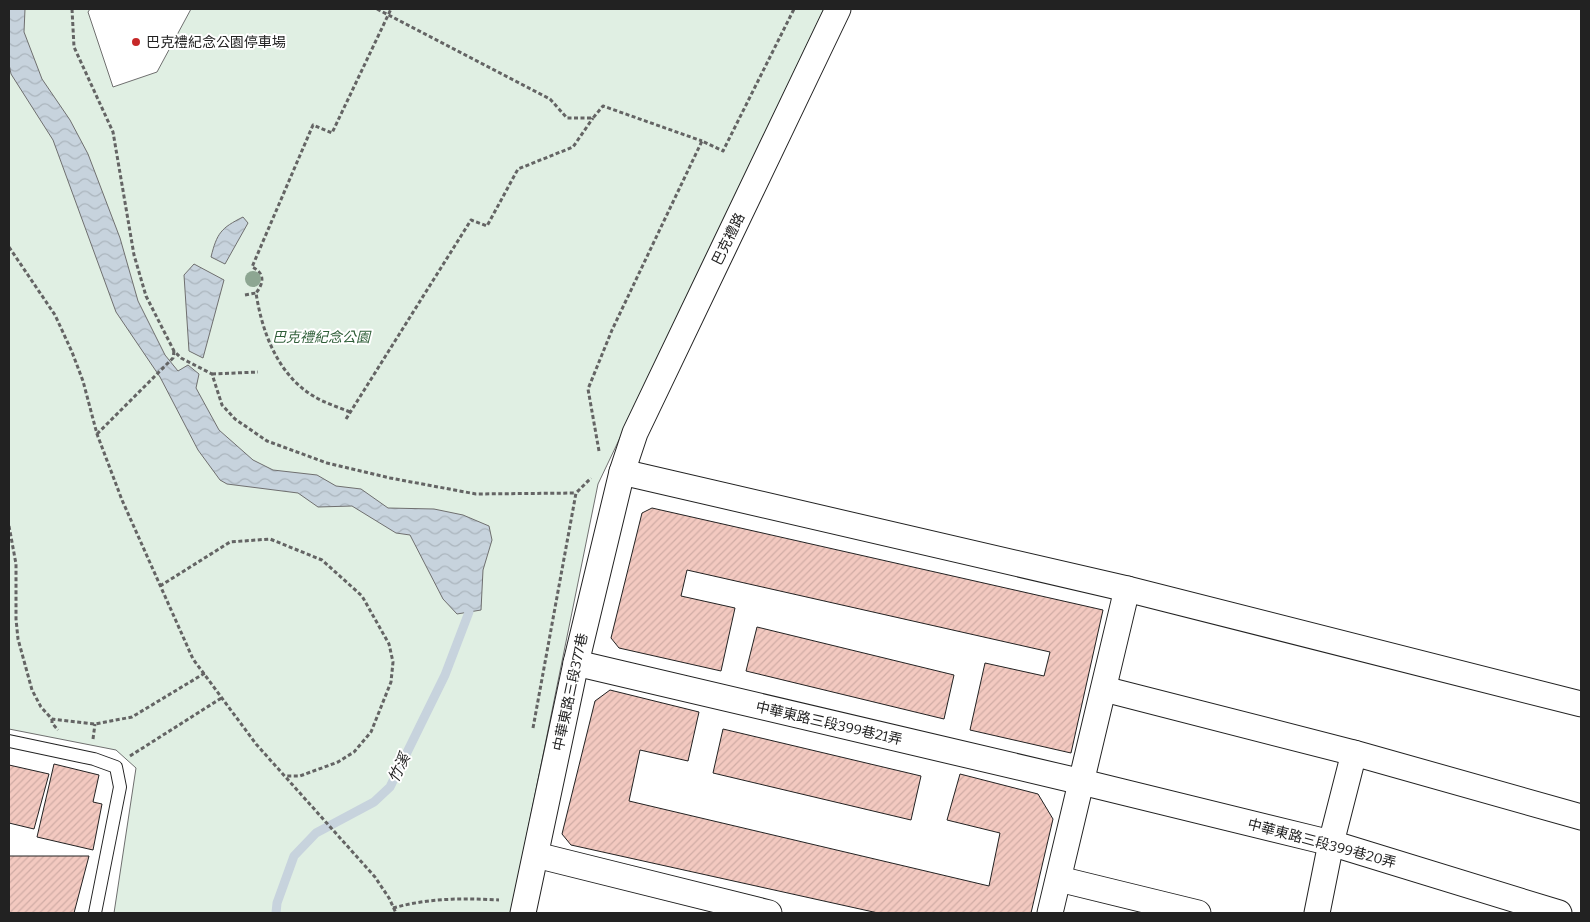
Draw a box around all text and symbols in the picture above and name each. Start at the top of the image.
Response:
place label: 巴克禮紀念公園停車場 [146,34,286,51]
marker: 巴克禮紀念公園停車場 [130,36,142,48]
street label: 巴克禮路 [709,210,748,268]
park label: 巴克禮紀念公園 [272,329,372,346]
street label: 中華東路三段377巷 [550,632,591,753]
street label: 中華東路三段399巷21弄 [754,698,904,749]
water label: 竹溪 [384,749,415,785]
street label: 中華東路三段399巷20弄 [1246,815,1398,871]

